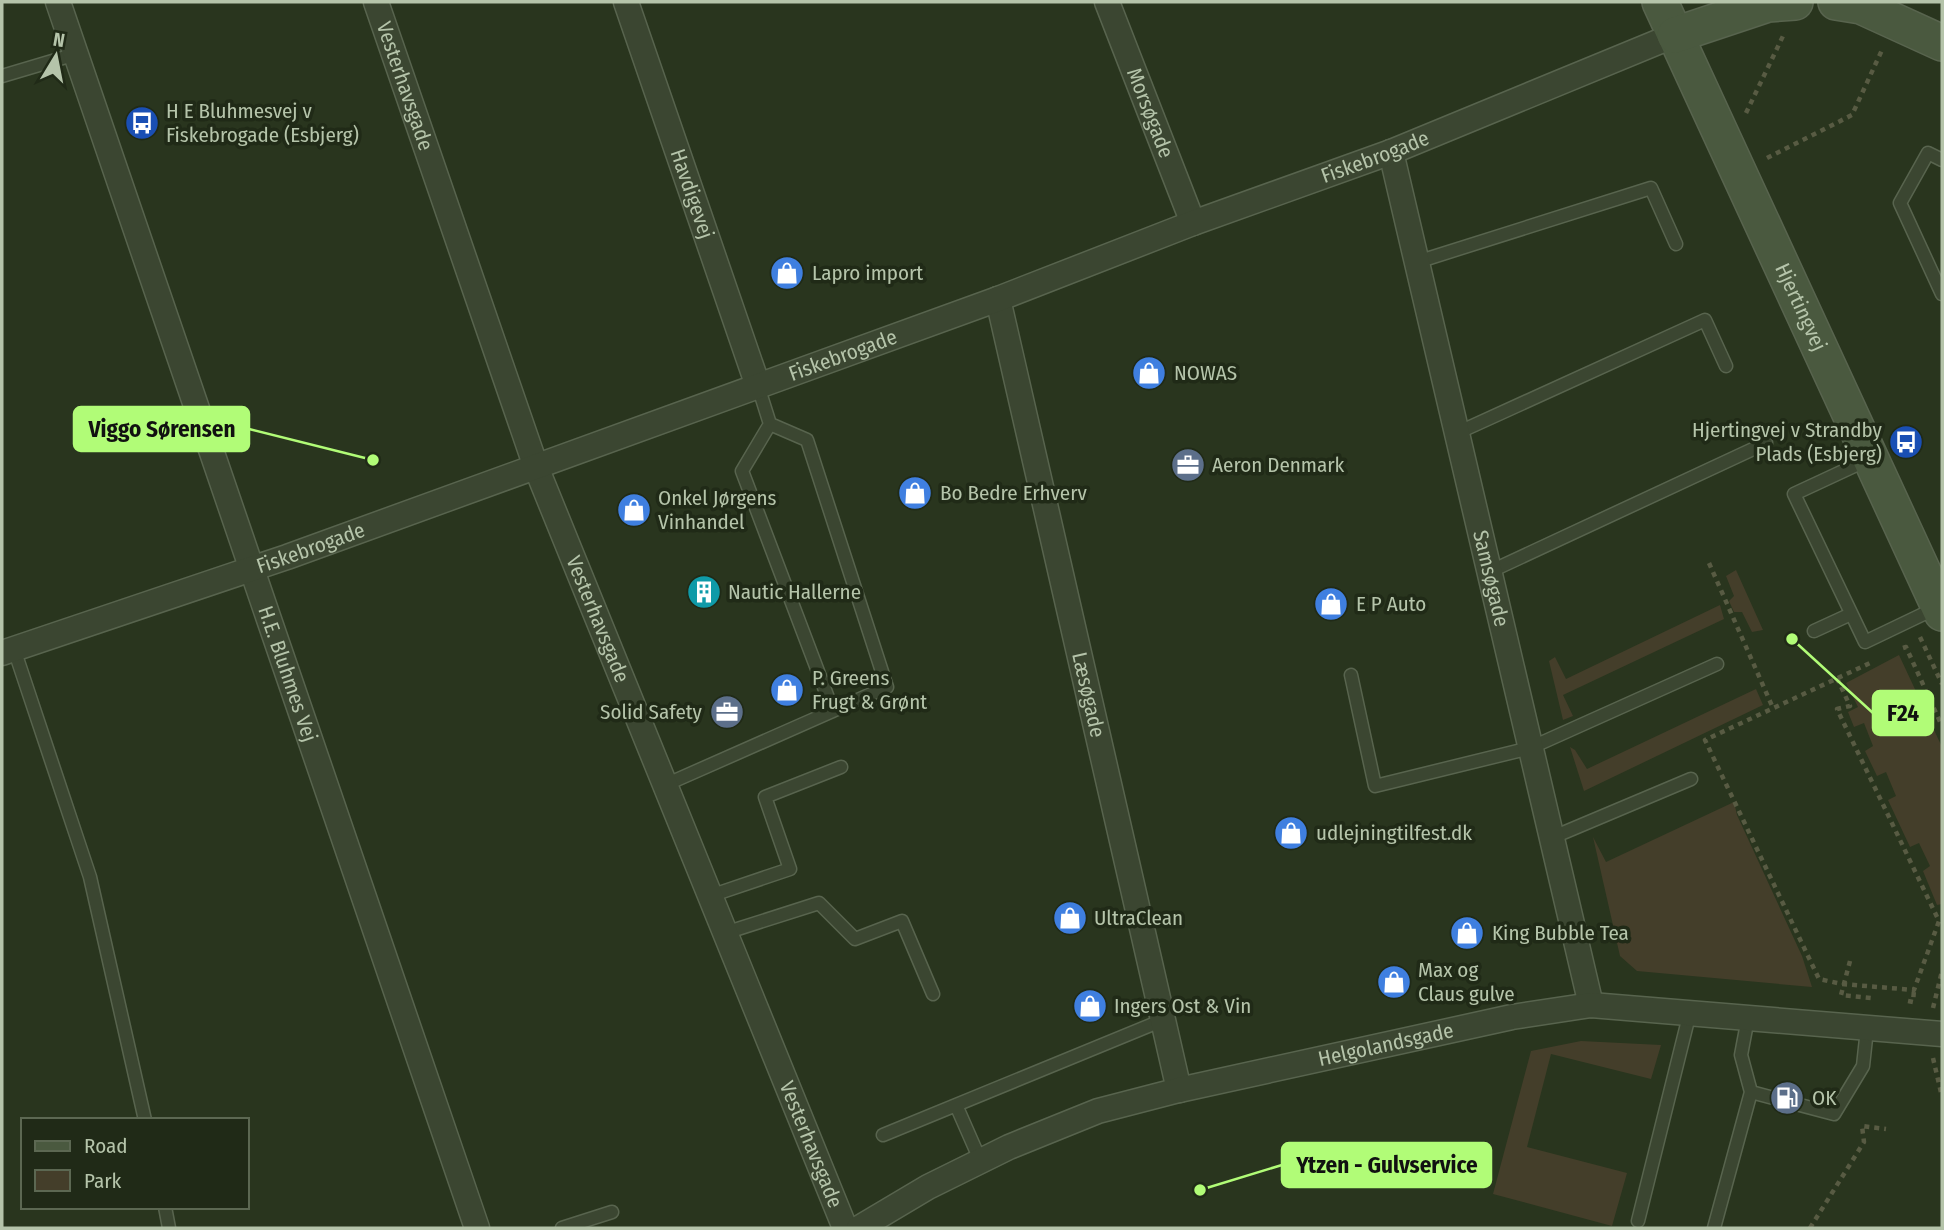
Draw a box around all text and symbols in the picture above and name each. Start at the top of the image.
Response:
street label: Vesterhavsgade [371,18,439,154]
north arrow [21,21,91,91]
text: N [51,27,66,52]
street label: Morsøgade [1121,64,1179,162]
place label: H E Bluhmesvej v Fiskebrogade (Esbjerg) [166,98,359,148]
bus stop icon: H E Bluhmesvej v Fiskebrogade (Esbjerg) [123,104,161,142]
street label: Fiskebrogade [1318,125,1433,189]
street label: Havdigevej [665,146,719,242]
shop icon: Lapro import [768,254,806,292]
street label: Hjertingvej [1769,259,1832,355]
place label: Lapro import [812,260,923,286]
street label: Fiskebrogade [785,324,900,387]
shop icon: NOWAS [1130,354,1168,392]
place label: NOWAS [1174,360,1237,386]
callout: Viggo Sørensen [74,407,249,451]
text: Viggo Sørensen [88,415,235,443]
place label: Hjertingvej v Strandby Plads (Esbjerg) [1692,417,1883,467]
bus stop icon: Hjertingvej v Strandby Plads (Esbjerg) [1887,423,1925,461]
office icon: Aeron Denmark [1169,446,1207,484]
place label: Aeron Denmark [1212,452,1345,478]
shop icon: Bo Bedre Erhverv [896,474,934,512]
place label: Bo Bedre Erhverv [940,480,1087,506]
place label: Onkel Jørgens Vinhandel [658,485,776,535]
shop icon: Onkel Jørgens Vinhandel [615,491,653,529]
street label: Fiskebrogade [253,517,368,579]
street label: Samsøgade [1467,528,1515,629]
street label: Vesterhavsgade [560,552,635,686]
building icon: Nautic Hallerne [685,573,723,611]
place label: Nautic Hallerne [728,579,861,605]
shop icon: E P Auto [1312,585,1350,623]
place label: E P Auto [1356,591,1426,617]
street label: H.E. Bluhmes Vej [252,603,323,745]
street label: Læsøgade [1066,650,1111,740]
place label: P. Greens Frugt & Grønt [812,665,927,715]
shop icon: P. Greens Frugt & Grønt [768,671,806,709]
callout: F24 [1873,691,1933,735]
office icon: Solid Safety [708,693,746,731]
place label: Solid Safety [600,699,703,725]
text: F24 [1887,699,1919,727]
shop icon: udlejningtilfest.dk [1272,814,1310,852]
place label: udlejningtilfest.dk [1316,820,1472,846]
shop icon: UltraClean [1051,899,1089,937]
place label: UltraClean [1094,905,1183,931]
shop icon: King Bubble Tea [1448,914,1486,952]
place label: King Bubble Tea [1492,920,1629,946]
place label: Max og Claus gulve [1418,957,1515,1007]
shop icon: Max og Claus gulve [1375,963,1413,1001]
shop icon: Ingers Ost & Vin [1071,987,1109,1025]
place label: Ingers Ost & Vin [1114,993,1251,1019]
street label: Helgolandsgade [1316,1017,1456,1072]
street label: Vesterhavsgade [774,1077,848,1212]
fuel station icon: OK [1768,1079,1806,1117]
place label: OK [1812,1085,1837,1111]
legend [21,1118,248,1209]
text: Road [84,1133,128,1159]
callout: Ytzen - Gulvservice [1282,1143,1491,1187]
text: Ytzen - Gulvservice [1295,1151,1478,1179]
text: Park [84,1168,122,1194]

